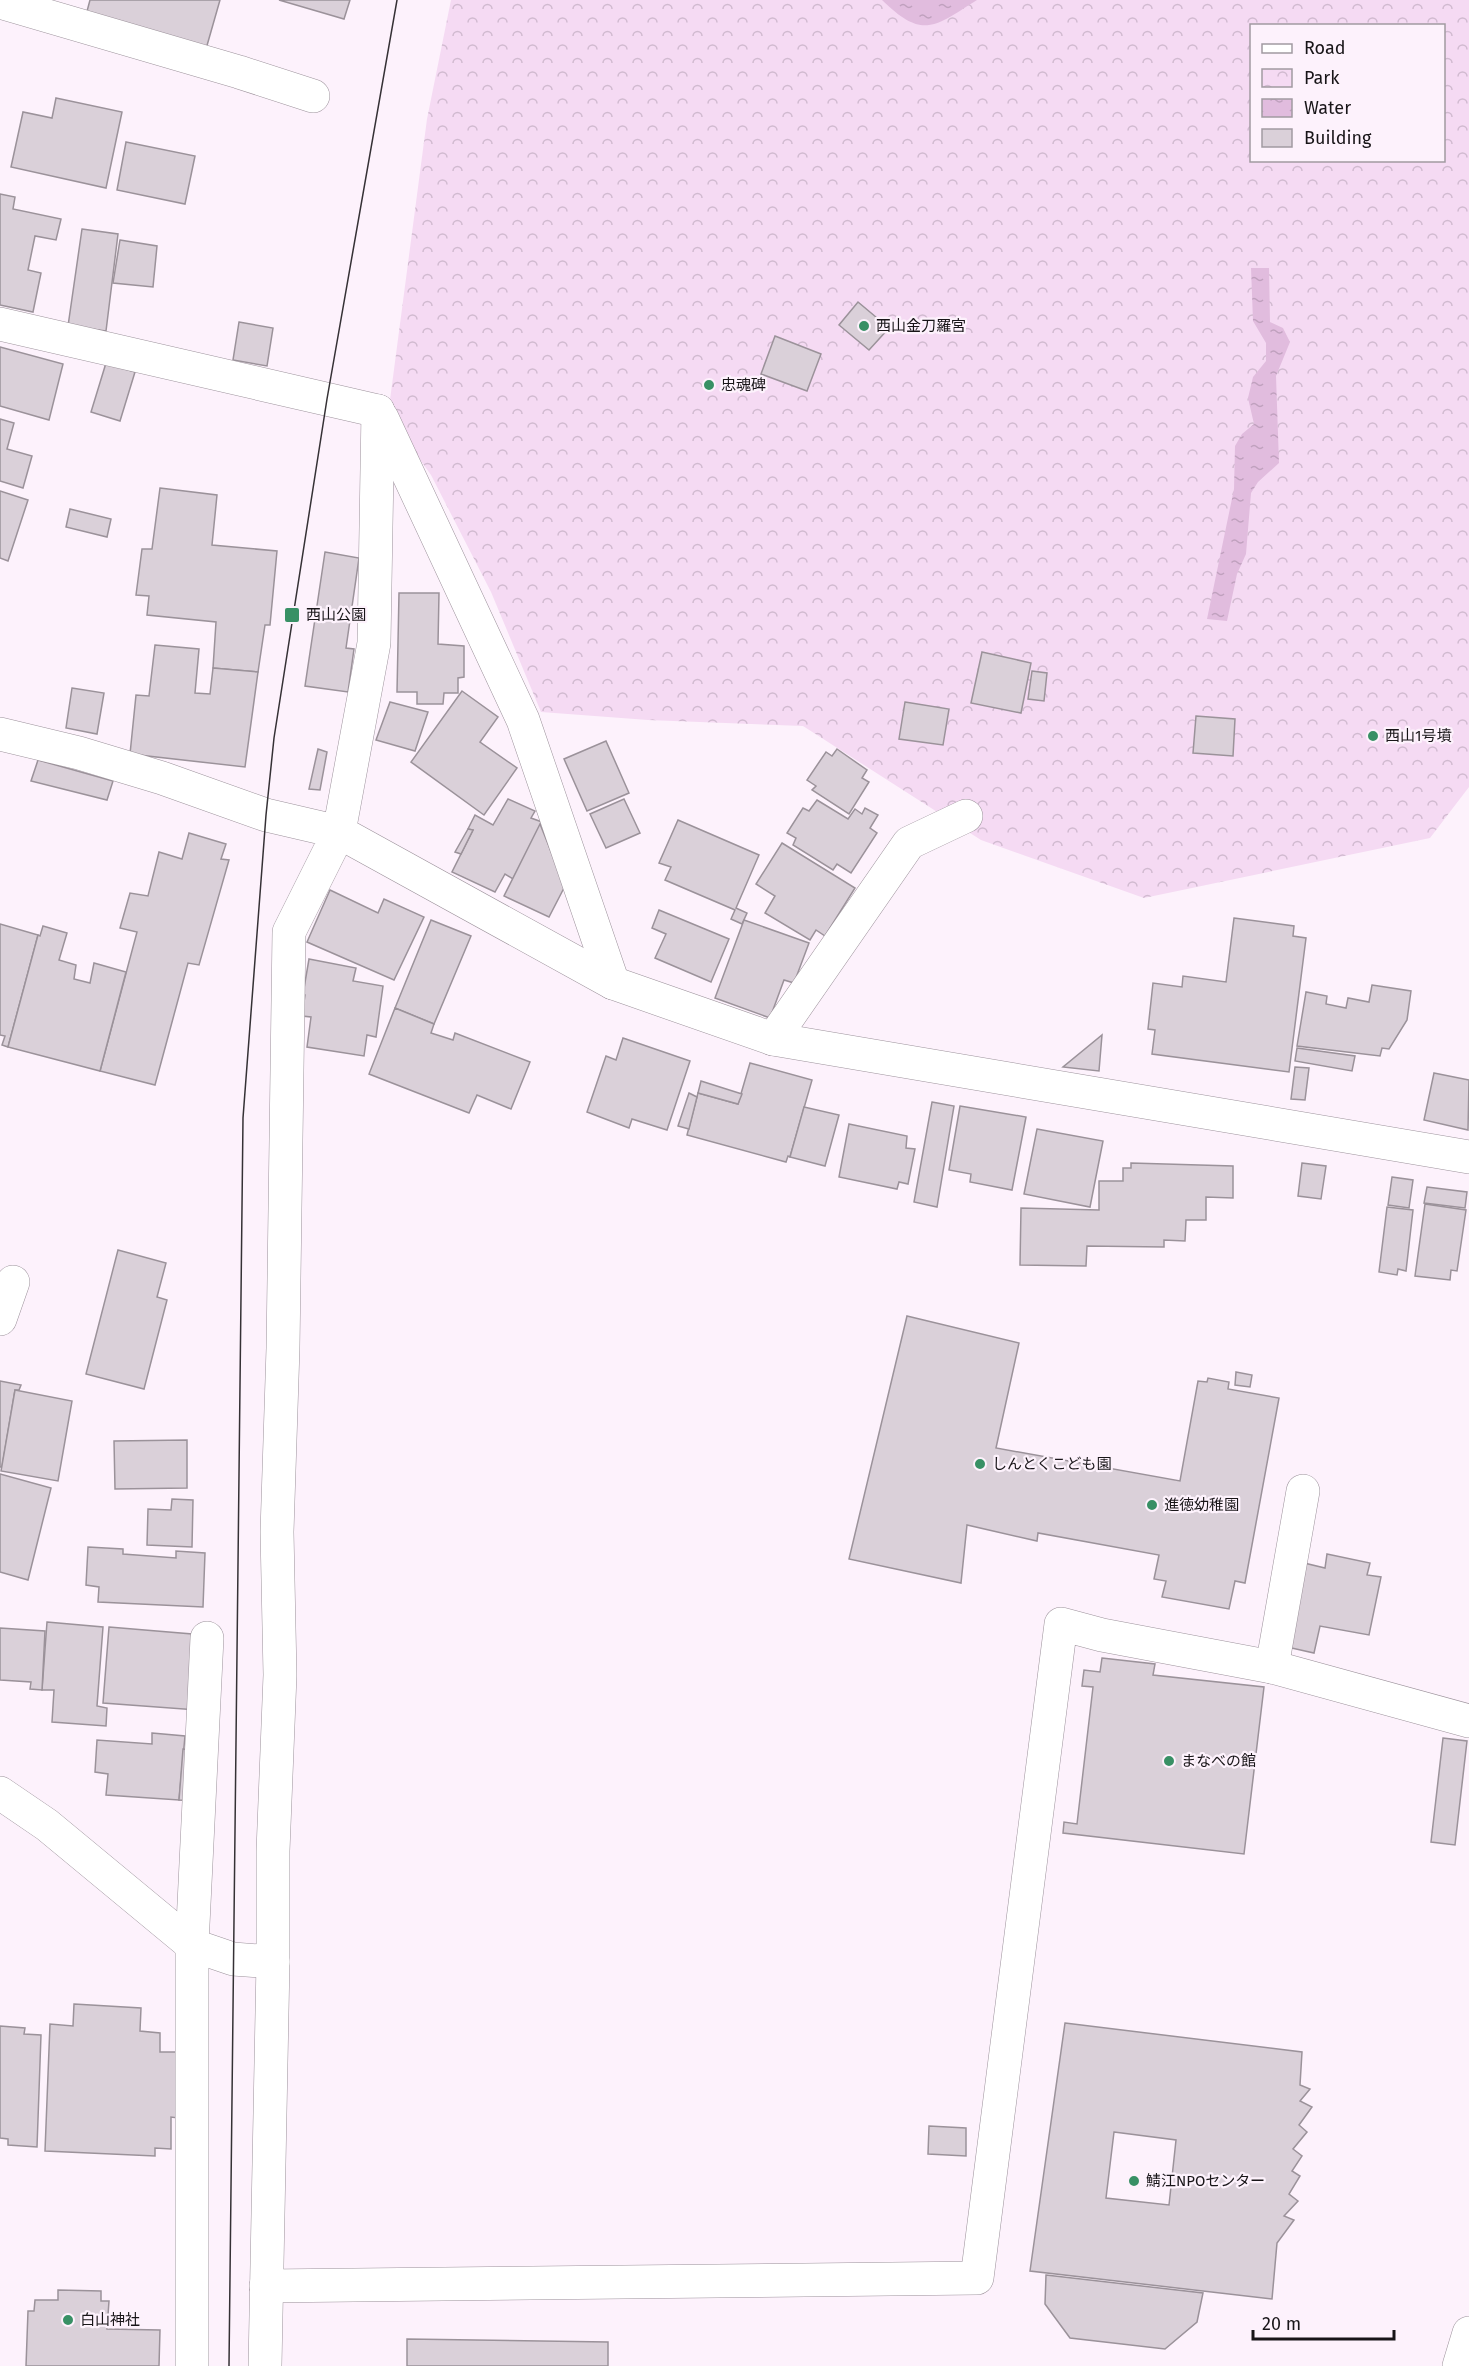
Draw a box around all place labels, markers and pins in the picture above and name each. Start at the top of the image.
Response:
place label: 西山金刀羅宮 [876,317,966,335]
marker: 西山金刀羅宮 [857,319,871,333]
place label: 忠魂碑 [721,376,766,394]
marker: 忠魂碑 [702,378,716,392]
marker: 西山公園 [283,606,301,624]
place label: 西山公園 [306,606,366,624]
place label: 西山1号墳 [1385,727,1452,745]
marker: 西山1号墳 [1366,729,1380,743]
place label: しんとくこども園 [992,1455,1112,1473]
marker: しんとくこども園 [973,1457,987,1471]
place label: 進徳幼稚園 [1164,1496,1239,1514]
marker: 進徳幼稚園 [1145,1498,1159,1512]
place label: まなべの館 [1181,1752,1256,1770]
marker: まなべの館 [1162,1754,1176,1768]
place label: 鯖江NPOセンター [1146,2172,1265,2190]
marker: 鯖江NPOセンター [1127,2174,1141,2188]
place label: 白山神社 [80,2311,140,2329]
marker: 白山神社 [61,2313,75,2327]

